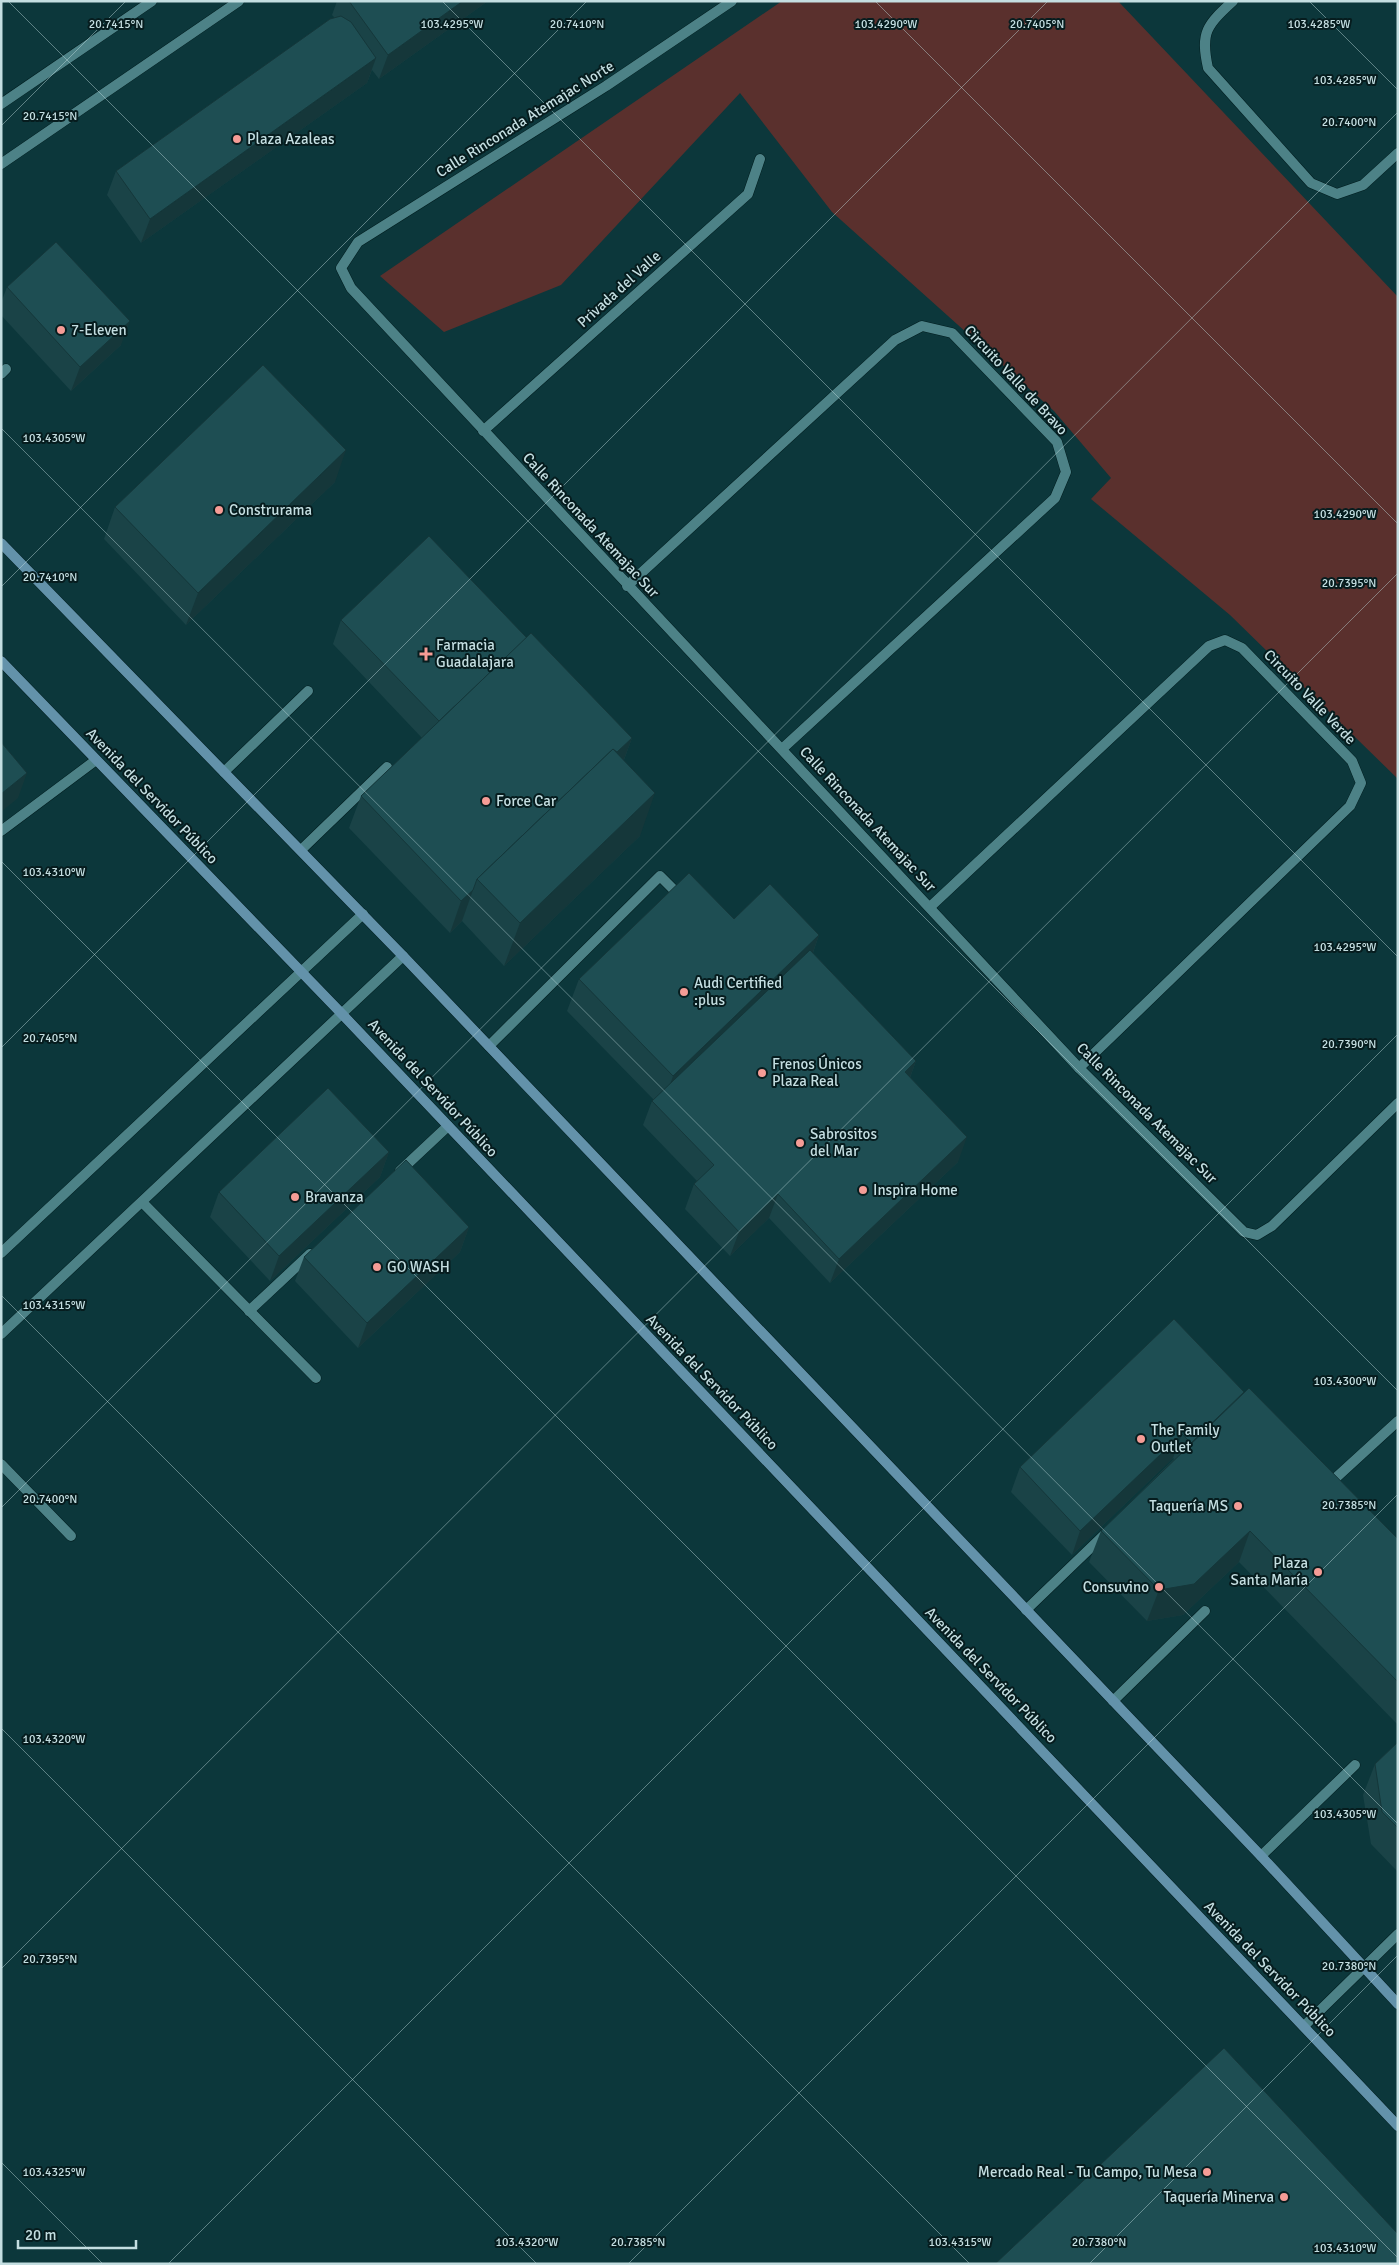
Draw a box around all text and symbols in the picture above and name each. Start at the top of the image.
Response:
text: 20.7415°N [89,17,143,32]
text: 103.4295°W [420,17,484,32]
text: 20.7410°N [550,17,604,32]
text: 103.4290°W [854,17,918,32]
text: 20.7405°N [1010,17,1064,32]
text: 103.4285°W [1287,17,1351,32]
street label: Calle Rinconada Atemajac Norte [433,57,617,181]
text: 103.4285°W [1313,73,1377,88]
text: 20.7415°N [23,109,77,124]
text: 20.7400°N [1322,115,1376,130]
place label: Plaza Azaleas [247,130,335,148]
marker: Plaza Azaleas [231,133,243,145]
street label: Privada del Valle [574,247,664,331]
place label: 7-Eleven [71,321,127,339]
street label: Circuito Valle de Bravo [960,321,1072,439]
marker: 7-Eleven [55,324,67,336]
text: 103.4305°W [22,431,86,446]
street label: Calle Rinconada Atemajac Sur [519,449,663,602]
place label: Construrama [229,501,312,519]
marker: Construrama [213,504,225,516]
text: 103.4290°W [1313,507,1377,522]
text: 20.7410°N [23,570,77,585]
text: 20.7395°N [1322,576,1376,591]
place label: Farmacia Guadalajara [436,636,514,671]
street label: Circuito Valle Verde [1260,646,1360,748]
marker: Farmacia Guadalajara [420,648,432,660]
street label: Avenida del Servidor Público [82,724,222,868]
street label: Calle Rinconada Atemajac Sur [796,743,940,896]
place label: Force Car [496,792,557,810]
marker: Force Car [480,795,492,807]
text: 103.4310°W [22,865,86,880]
text: 103.4295°W [1313,940,1377,955]
place label: Audi Certified :plus [694,974,782,1009]
marker: Audi Certified :plus [678,986,690,998]
street label: Avenida del Servidor Público [364,1015,502,1161]
text: 20.7405°N [23,1031,77,1046]
text: 20.7390°N [1322,1037,1376,1052]
street label: Calle Rinconada Atemajac Sur [1073,1039,1221,1187]
place label: Frenos Únicos Plaza Real [772,1054,862,1090]
marker: Frenos Únicos Plaza Real [756,1067,768,1079]
place label: Sabrositos del Mar [810,1125,877,1160]
marker: Sabrositos del Mar [794,1137,806,1149]
place label: Inspira Home [873,1181,958,1199]
marker: Inspira Home [857,1184,869,1196]
place label: Bravanza [305,1188,364,1206]
marker: Bravanza [289,1191,301,1203]
place label: GO WASH [387,1258,450,1276]
marker: GO WASH [371,1261,383,1273]
text: 103.4315°W [22,1298,86,1313]
street label: Avenida del Servidor Público [642,1310,782,1454]
text: 103.4300°W [1313,1374,1377,1389]
place label: The Family Outlet [1151,1421,1220,1456]
marker: The Family Outlet [1135,1433,1147,1445]
text: 20.7400°N [23,1492,77,1507]
place label: Taquería MS [1149,1497,1228,1515]
text: 20.7385°N [1322,1498,1376,1513]
marker: Taquería MS [1232,1500,1244,1512]
place label: Plaza Santa María [1231,1554,1308,1589]
marker: Plaza Santa María [1312,1566,1324,1578]
place label: Consuvino [1083,1578,1149,1596]
marker: Consuvino [1153,1581,1165,1593]
street label: Avenida del Servidor Público [921,1603,1061,1747]
text: 103.4320°W [22,1732,86,1747]
text: 103.4305°W [1313,1807,1377,1822]
street label: Avenida del Servidor Público [1200,1897,1340,2041]
text: 20.7395°N [23,1952,77,1967]
text: 20.7380°N [1322,1959,1376,1974]
place label: Mercado Real - Tu Campo, Tu Mesa [978,2163,1197,2181]
text: 103.4325°W [22,2165,86,2180]
marker: Mercado Real - Tu Campo, Tu Mesa [1201,2166,1213,2178]
place label: Taquería Minerva [1164,2188,1274,2206]
marker: Taquería Minerva [1278,2191,1290,2203]
scale bar [18,2218,135,2250]
text: 20 m [25,2226,56,2244]
text: 103.4320°W [495,2235,559,2250]
text: 20.7385°N [611,2235,665,2250]
text: 103.4315°W [928,2235,992,2250]
text: 20.7380°N [1072,2235,1126,2250]
text: 103.4310°W [1313,2241,1377,2256]

